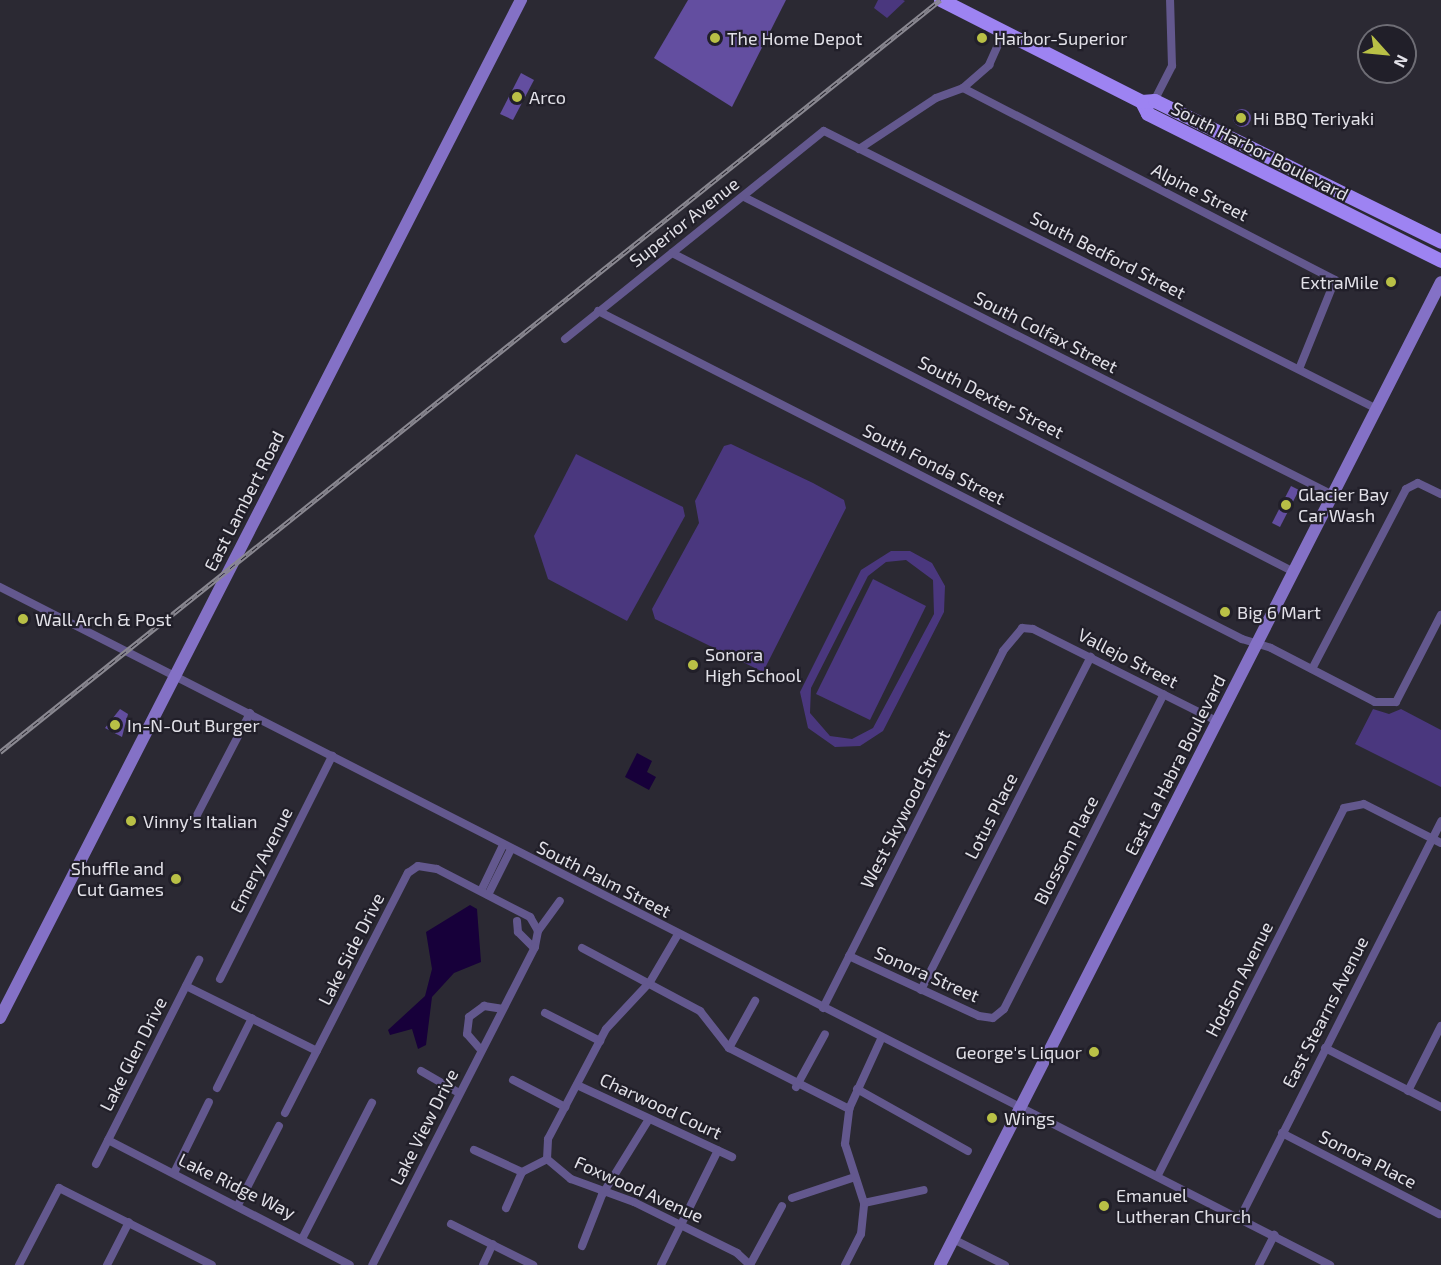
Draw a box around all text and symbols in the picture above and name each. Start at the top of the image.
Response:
north arrow [1357,24,1417,84]
place label: The Home Depot [727,27,862,49]
place label: Harbor-Superior [994,27,1127,49]
marker: The Home Depot [708,31,722,45]
marker: Harbor-Superior [975,31,989,45]
text: N [1391,52,1413,71]
place label: Arco [529,86,566,108]
marker: Arco [510,90,524,104]
street label: South Harbor Boulevard [1168,97,1352,205]
place label: Hi BBQ Teriyaki [1253,107,1375,129]
marker: Hi BBQ Teriyaki [1234,111,1248,125]
street label: Alpine Street [1148,158,1252,226]
street label: Superior Avenue [625,172,743,272]
street label: South Bedford Street [1027,206,1189,304]
place label: ExtraMile [1300,271,1379,293]
marker: ExtraMile [1384,275,1398,289]
street label: South Colfax Street [971,287,1121,377]
street label: South Dexter Street [914,351,1068,443]
street label: South Fonda Street [859,419,1009,509]
street label: East Lambert Road [199,427,289,575]
place label: Glacier Bay Car Wash [1298,484,1389,526]
marker: Glacier Bay Car Wash [1279,498,1293,512]
place label: Big 6 Mart [1237,601,1321,623]
marker: Big 6 Mart [1218,605,1232,619]
place label: Wall Arch & Post [35,608,173,630]
marker: Wall Arch & Post [16,612,30,626]
street label: Vallejo Street [1074,624,1182,692]
place label: Sonora High School [705,644,801,686]
marker: Sonora High School [686,658,700,672]
street label: East La Habra Boulevard [1120,671,1230,859]
place label: In-N-Out Burger [127,714,260,736]
marker: In-N-Out Burger [108,718,122,732]
street label: West Skywood Street [856,726,954,892]
street label: Lotus Place [960,769,1022,863]
street label: Blossom Place [1029,792,1103,908]
street label: Emery Avenue [225,803,297,917]
place label: Vinny's Italian [143,810,257,832]
marker: Vinny's Italian [124,814,138,828]
street label: South Palm Street [533,836,675,922]
place label: Shuffle and Cut Games [71,858,164,900]
marker: Shuffle and Cut Games [169,872,183,886]
street label: Lake Side Drive [313,889,389,1009]
street label: Hodson Avenue [1201,918,1277,1040]
street label: East Stearns Avenue [1277,932,1373,1092]
street label: Sonora Street [871,941,983,1007]
street label: Lake Glen Drive [95,993,171,1115]
place label: George's Liquor [956,1041,1082,1063]
marker: George's Liquor [1087,1045,1101,1059]
street label: Lake View Drive [385,1065,463,1189]
street label: Charwood Court [597,1068,725,1144]
place label: Wings [1004,1107,1055,1129]
marker: Wings [985,1111,999,1125]
street label: Sonora Place [1316,1125,1420,1193]
street label: Lake Ridge Way [175,1148,299,1224]
street label: Foxwood Avenue [571,1151,707,1227]
place label: Emanuel Lutheran Church [1116,1185,1251,1228]
marker: Emanuel Lutheran Church [1097,1199,1111,1213]

